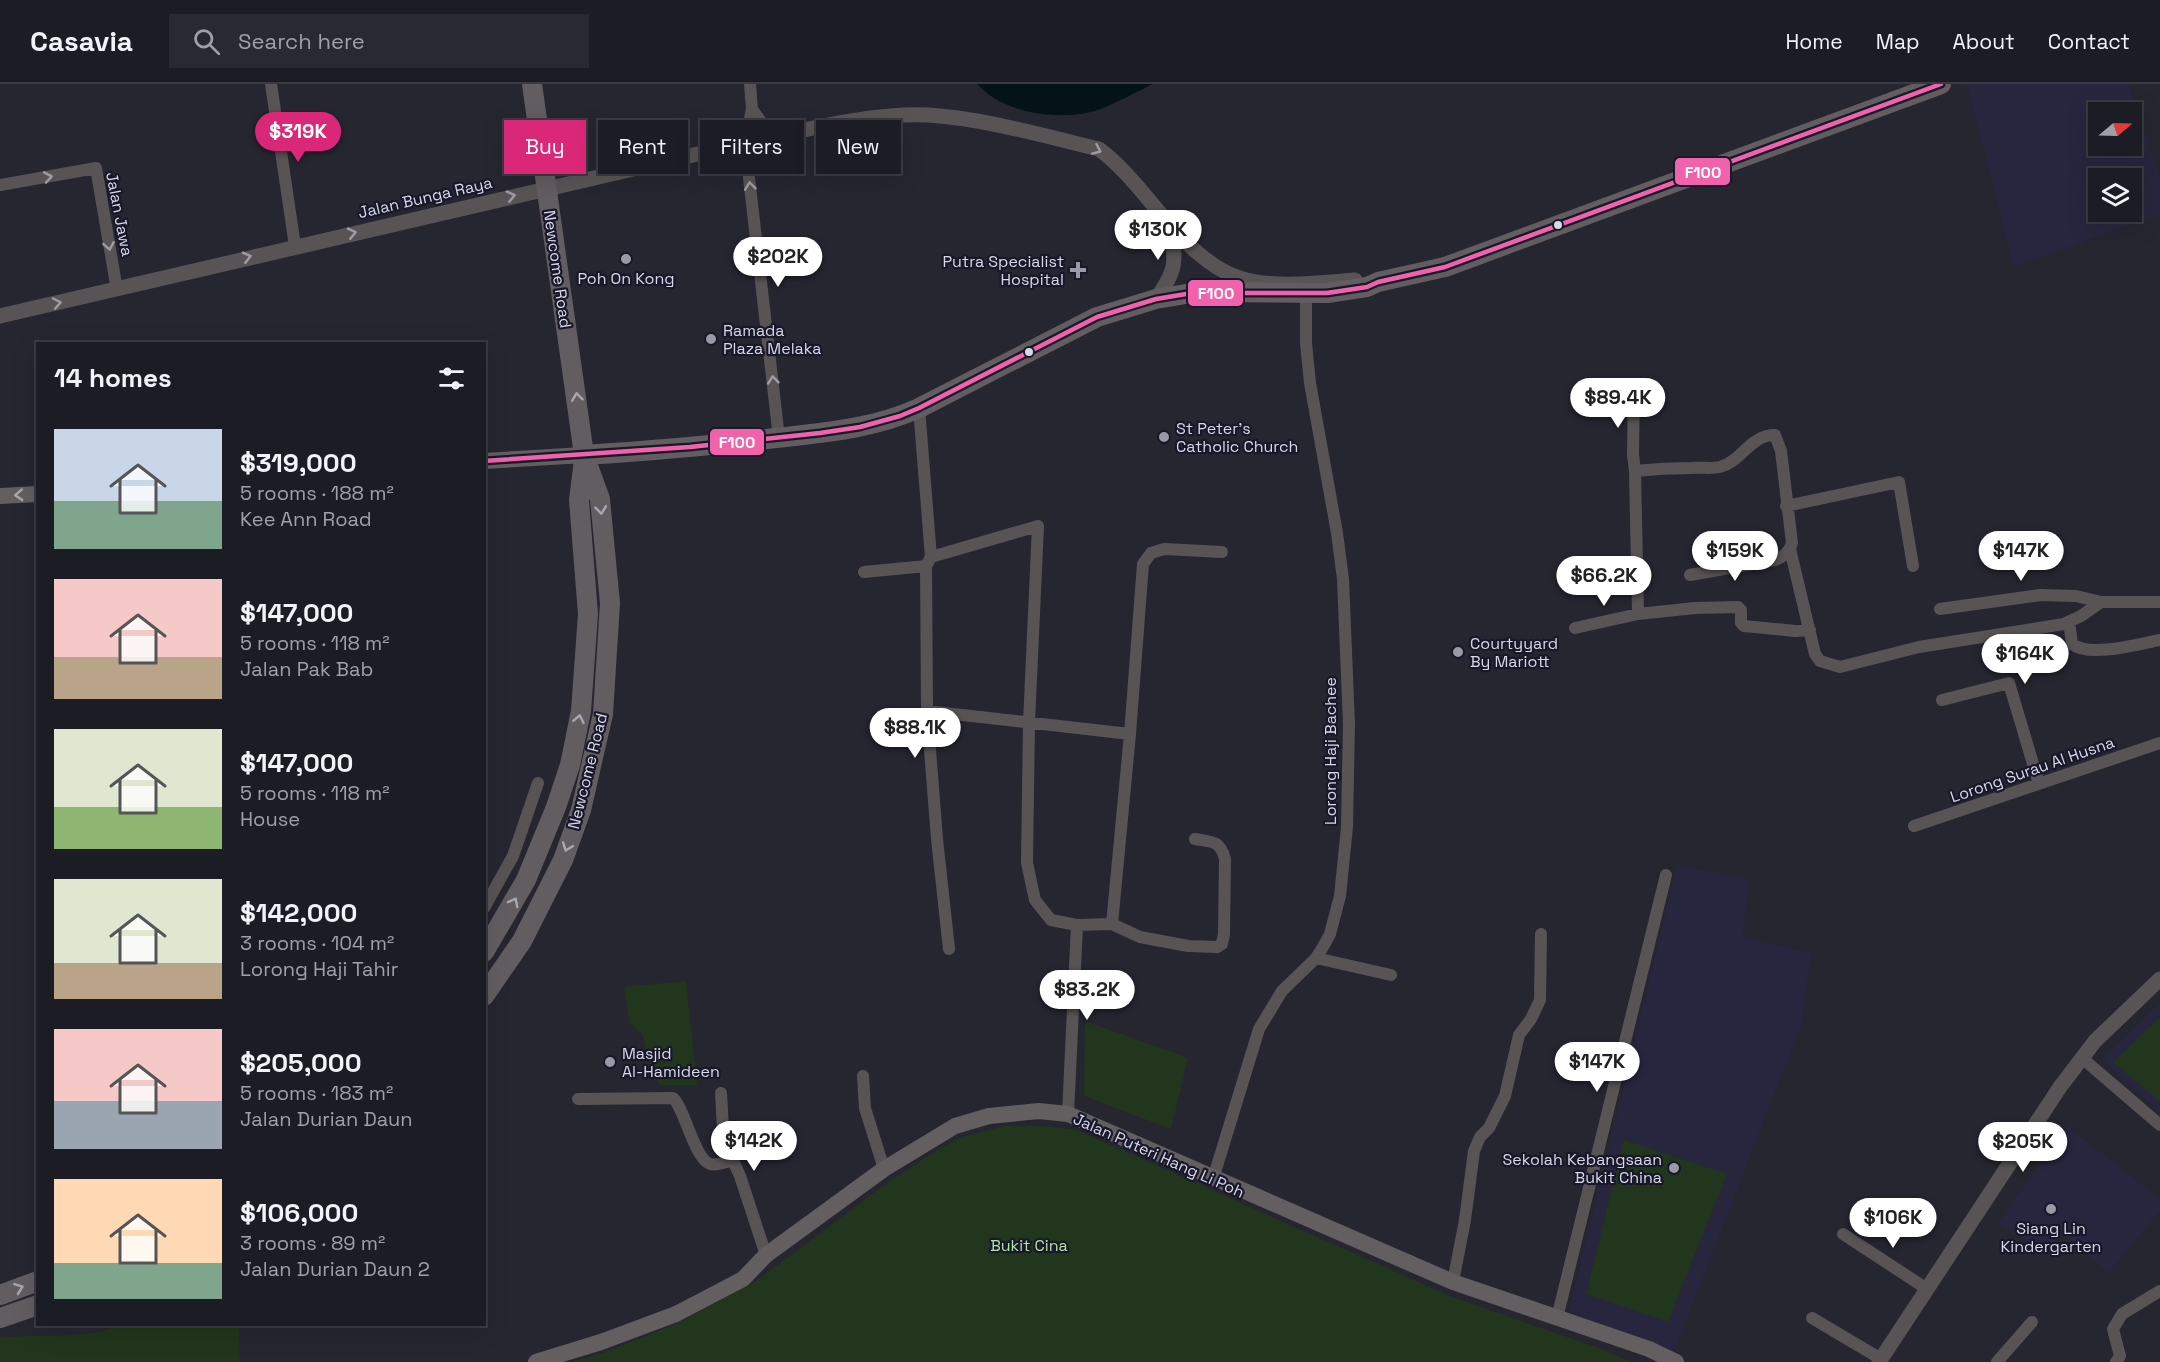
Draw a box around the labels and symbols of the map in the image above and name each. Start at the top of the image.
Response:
north arrow [2088,102,2142,156]
pin: $319K [256,112,340,163]
one-way arrow [1091,143,1102,155]
line badge: F100 [1674,157,1731,186]
text: F100 [1685,162,1721,183]
street label: Jalan Jawa [101,170,138,258]
one-way arrow [43,171,53,184]
street label: Jalan Bunga Raya [356,172,494,223]
one-way arrow [744,181,757,191]
one-way arrow [506,190,516,203]
street label: Newcome Road [539,209,576,329]
pin: $130K [1116,210,1200,261]
unlabelled marker [1552,219,1564,231]
one-way arrow [347,227,357,240]
pin: $202K [736,237,820,288]
one-way arrow [103,242,115,251]
place label: Putra Specialist Hospital [942,251,1064,290]
one-way arrow [241,252,251,265]
marker: Poh On Kong [619,252,633,266]
marker: Putra Specialist Hospital [1069,261,1087,279]
place label: Poh On Kong [577,268,675,289]
line badge: F100 [1187,279,1244,307]
text: F100 [1198,283,1234,304]
one-way arrow [52,298,62,311]
place label: Ramada Plaza Melaka [723,320,821,359]
marker: Ramada Plaza Melaka [704,332,718,346]
unlabelled marker [1023,346,1035,358]
one-way arrow [767,375,780,384]
pin: $89.4K [1569,378,1667,429]
one-way arrow [571,392,584,401]
place label: St Peter's Catholic Church [1176,418,1298,457]
line badge: F100 [709,428,765,456]
marker: St Peter's Catholic Church [1157,430,1171,444]
text: F100 [719,432,755,453]
one-way arrow [14,488,23,501]
one-way arrow [594,506,607,515]
pin: $159K [1693,531,1777,582]
pin: $147K [1979,531,2063,582]
pin: $66.2K [1555,556,1653,607]
place label: Courtyyard By Mariott [1470,633,1558,672]
pin: $164K [1983,634,2067,685]
marker: Courtyyard By Mariott [1451,645,1465,659]
street label: Lorong Haji Bachee [1320,677,1341,825]
pin: $88.1K [866,708,964,759]
street label: Newcome Road [563,711,612,831]
one-way arrow [572,714,585,724]
street label: Lorong Surau Al Husna [1947,732,2117,807]
one-way arrow [562,841,575,852]
one-way arrow [507,897,518,908]
pin: $83.2K [1038,970,1136,1021]
pin: $147K [1555,1042,1639,1093]
place label: Masjid Al-Hamideen [622,1043,720,1082]
marker: Masjid Al-Hamideen [603,1055,617,1069]
street label: Jalan Puteri Hang Li Poh [1070,1108,1248,1203]
pin: $142K [712,1121,796,1172]
pin: $205K [1981,1122,2065,1173]
place label: Sekolah Kebangsaan Bukit China [1503,1149,1662,1188]
marker: Sekolah Kebangsaan Bukit China [1667,1161,1681,1175]
pin: $106K [1851,1198,1935,1249]
marker: Siang Lin Kindergarten [2044,1202,2058,1216]
place label: Siang Lin Kindergarten [2001,1218,2101,1257]
park label: Bukit Cina [990,1235,1068,1256]
one-way arrow [13,1283,24,1295]

